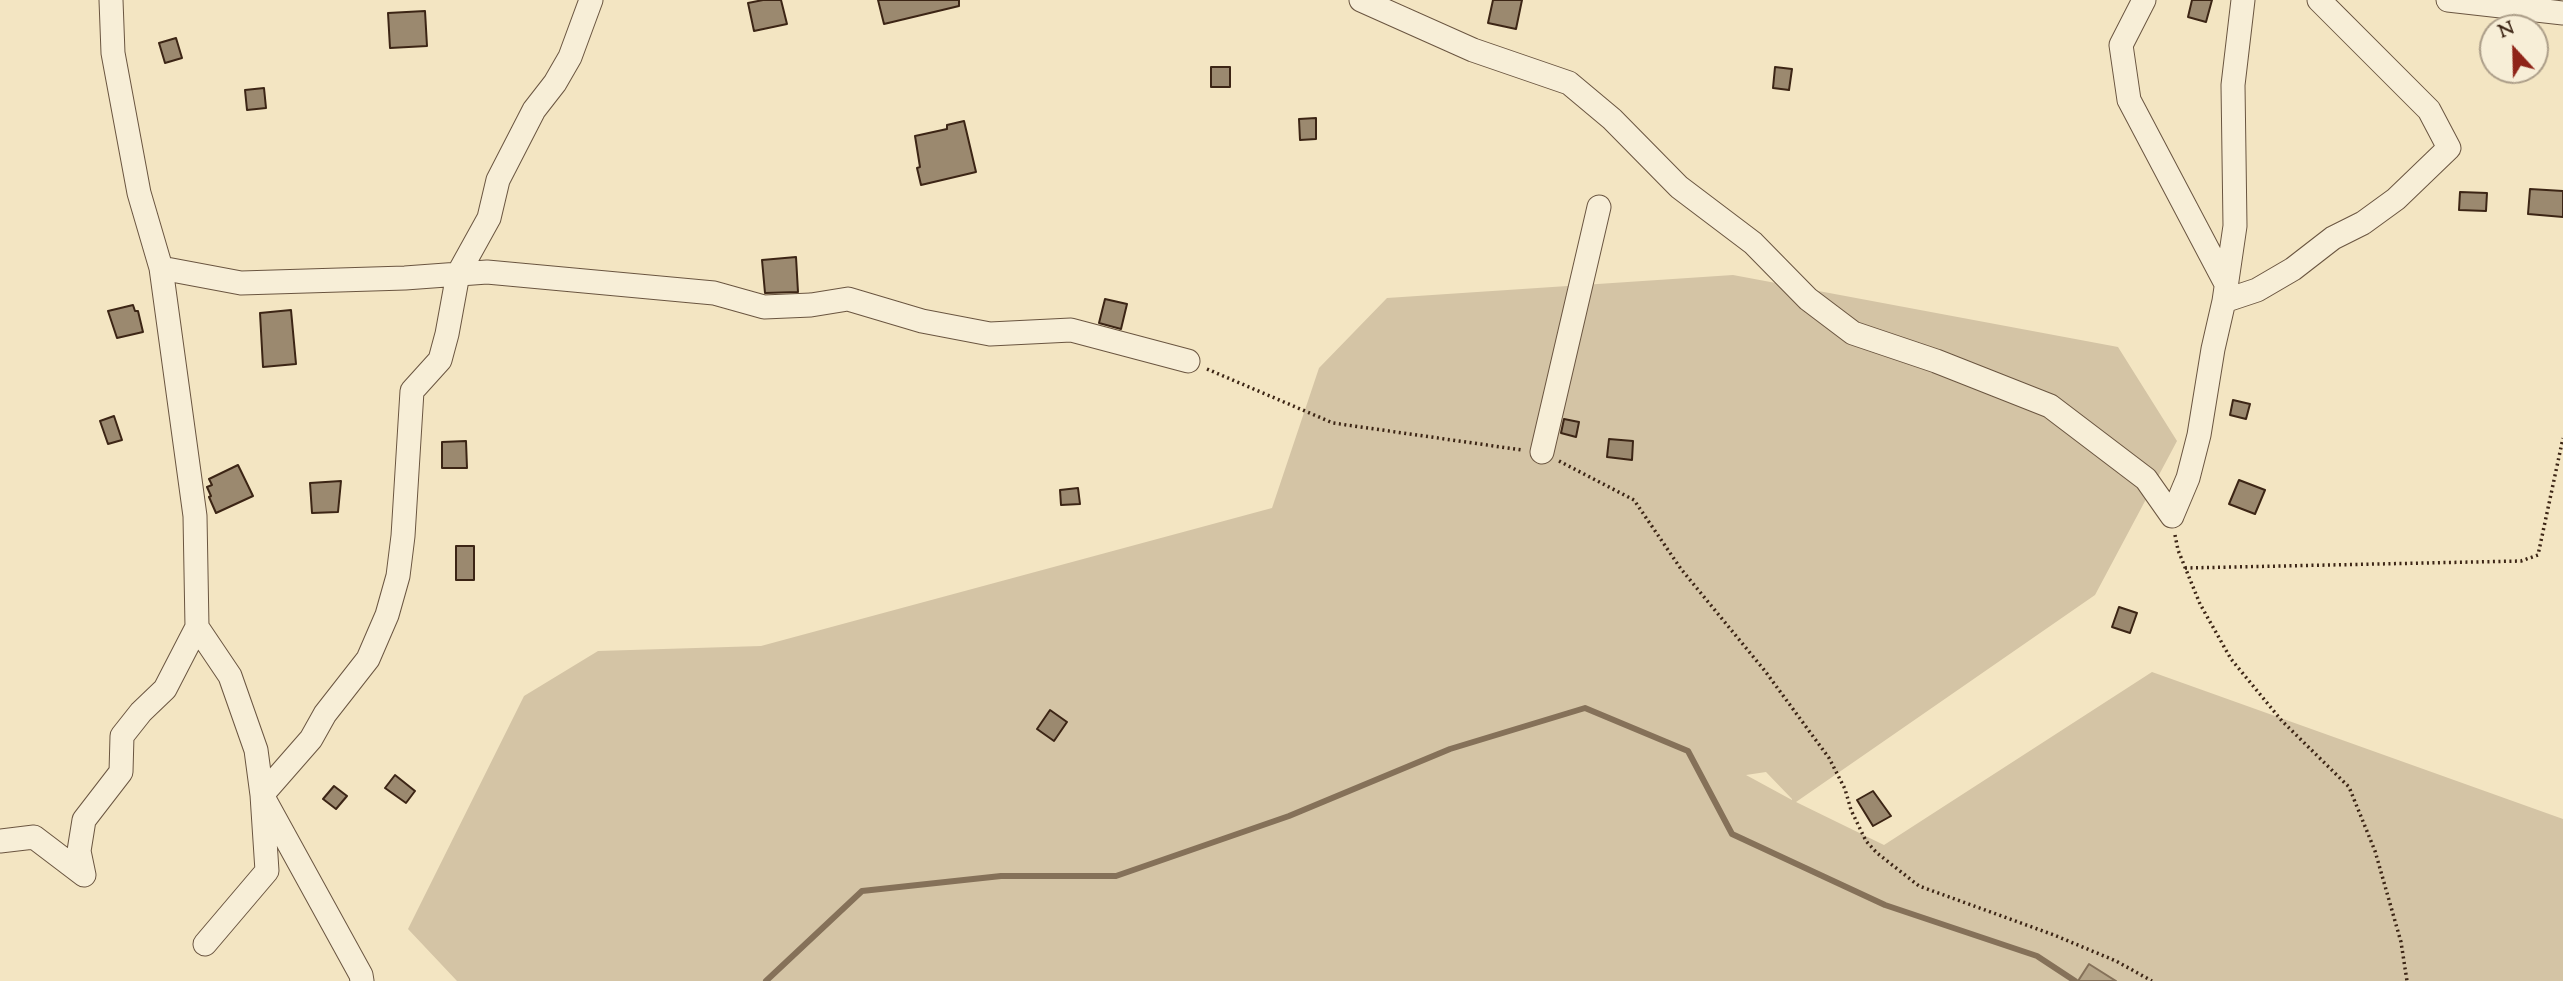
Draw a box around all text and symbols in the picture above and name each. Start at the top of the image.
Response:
north arrow [2479,14,2549,84]
text: N [2495,16,2519,46]

